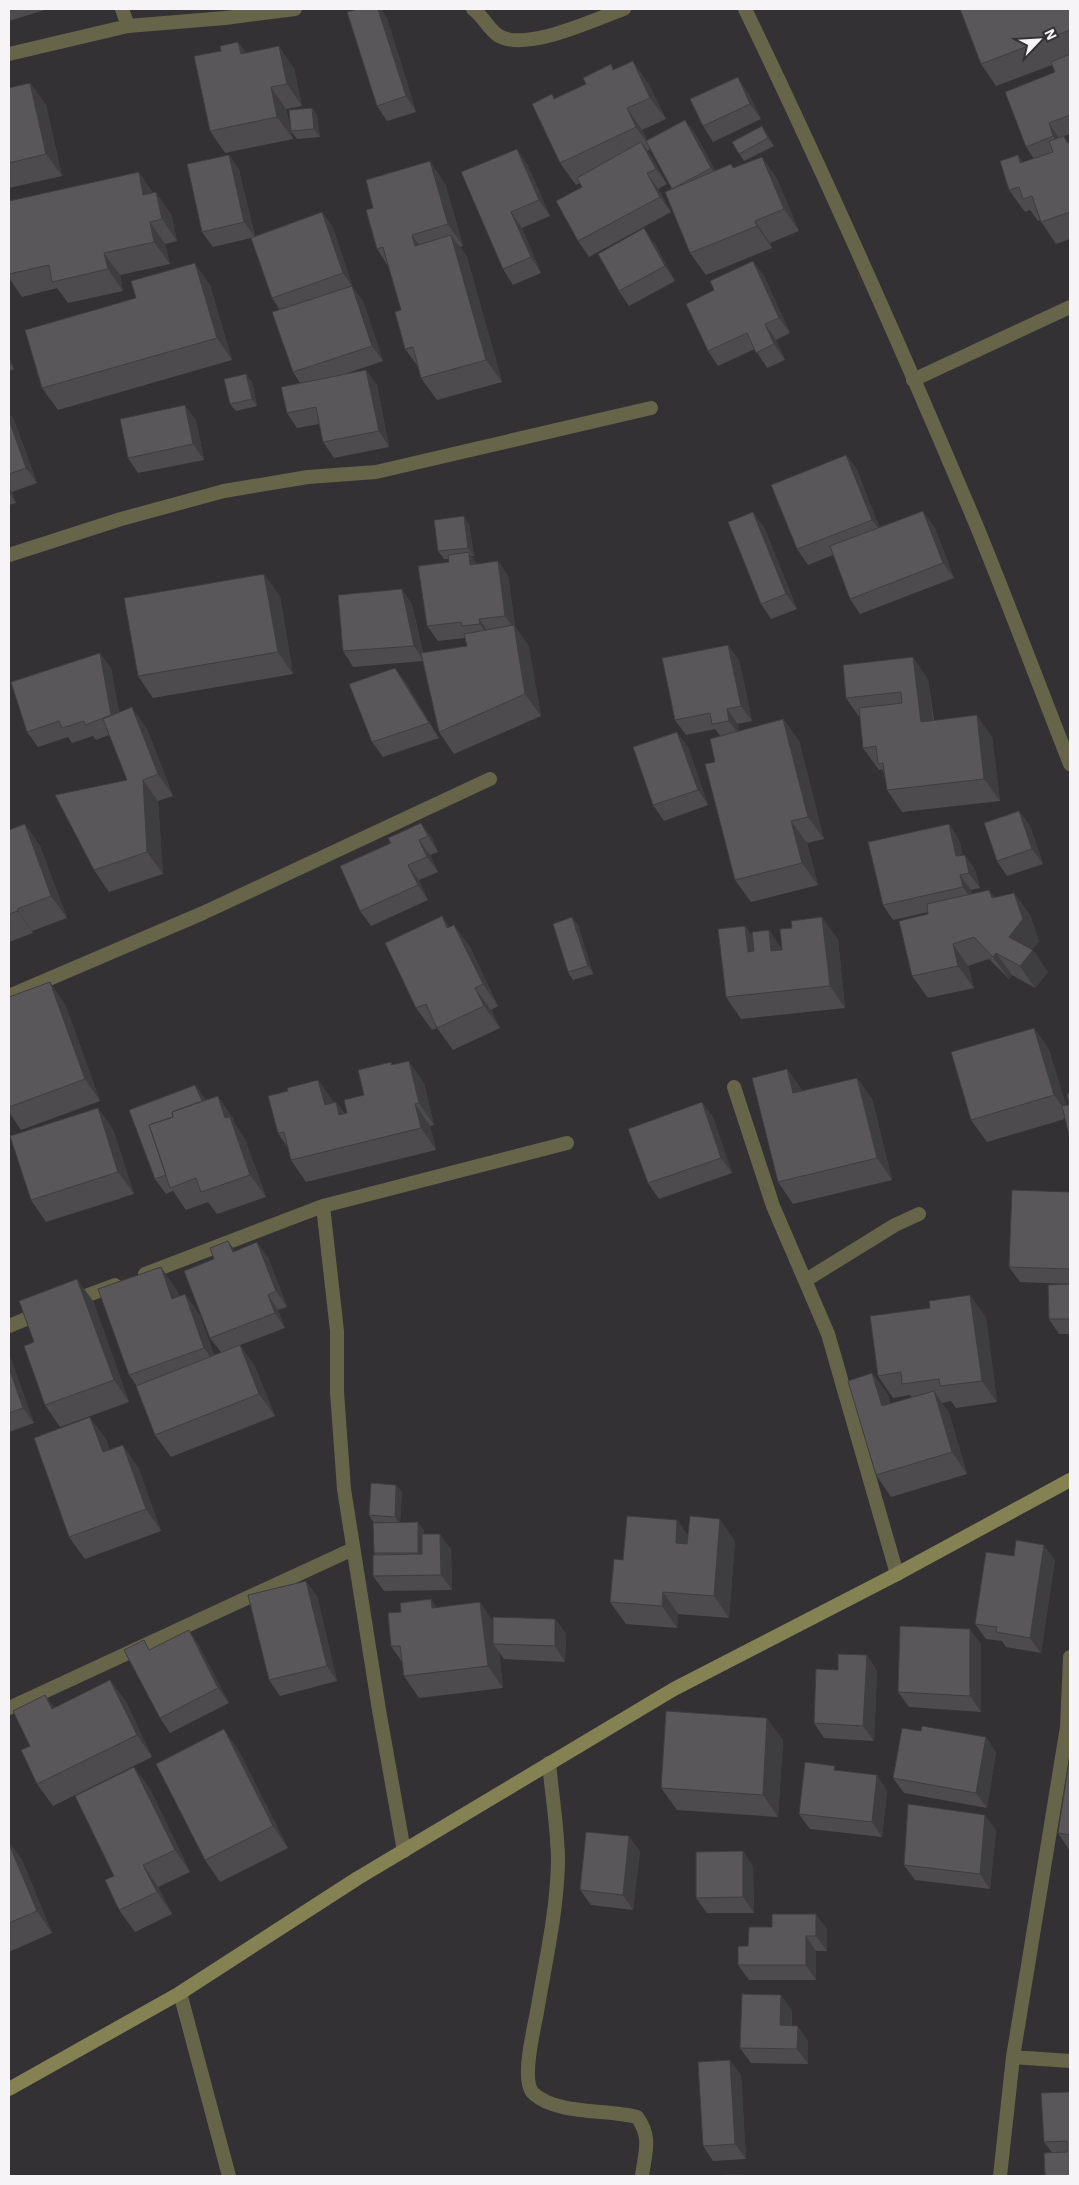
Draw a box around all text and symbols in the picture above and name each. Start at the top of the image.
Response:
north arrow [1014,15,1064,65]
text: N [1040,26,1061,43]

